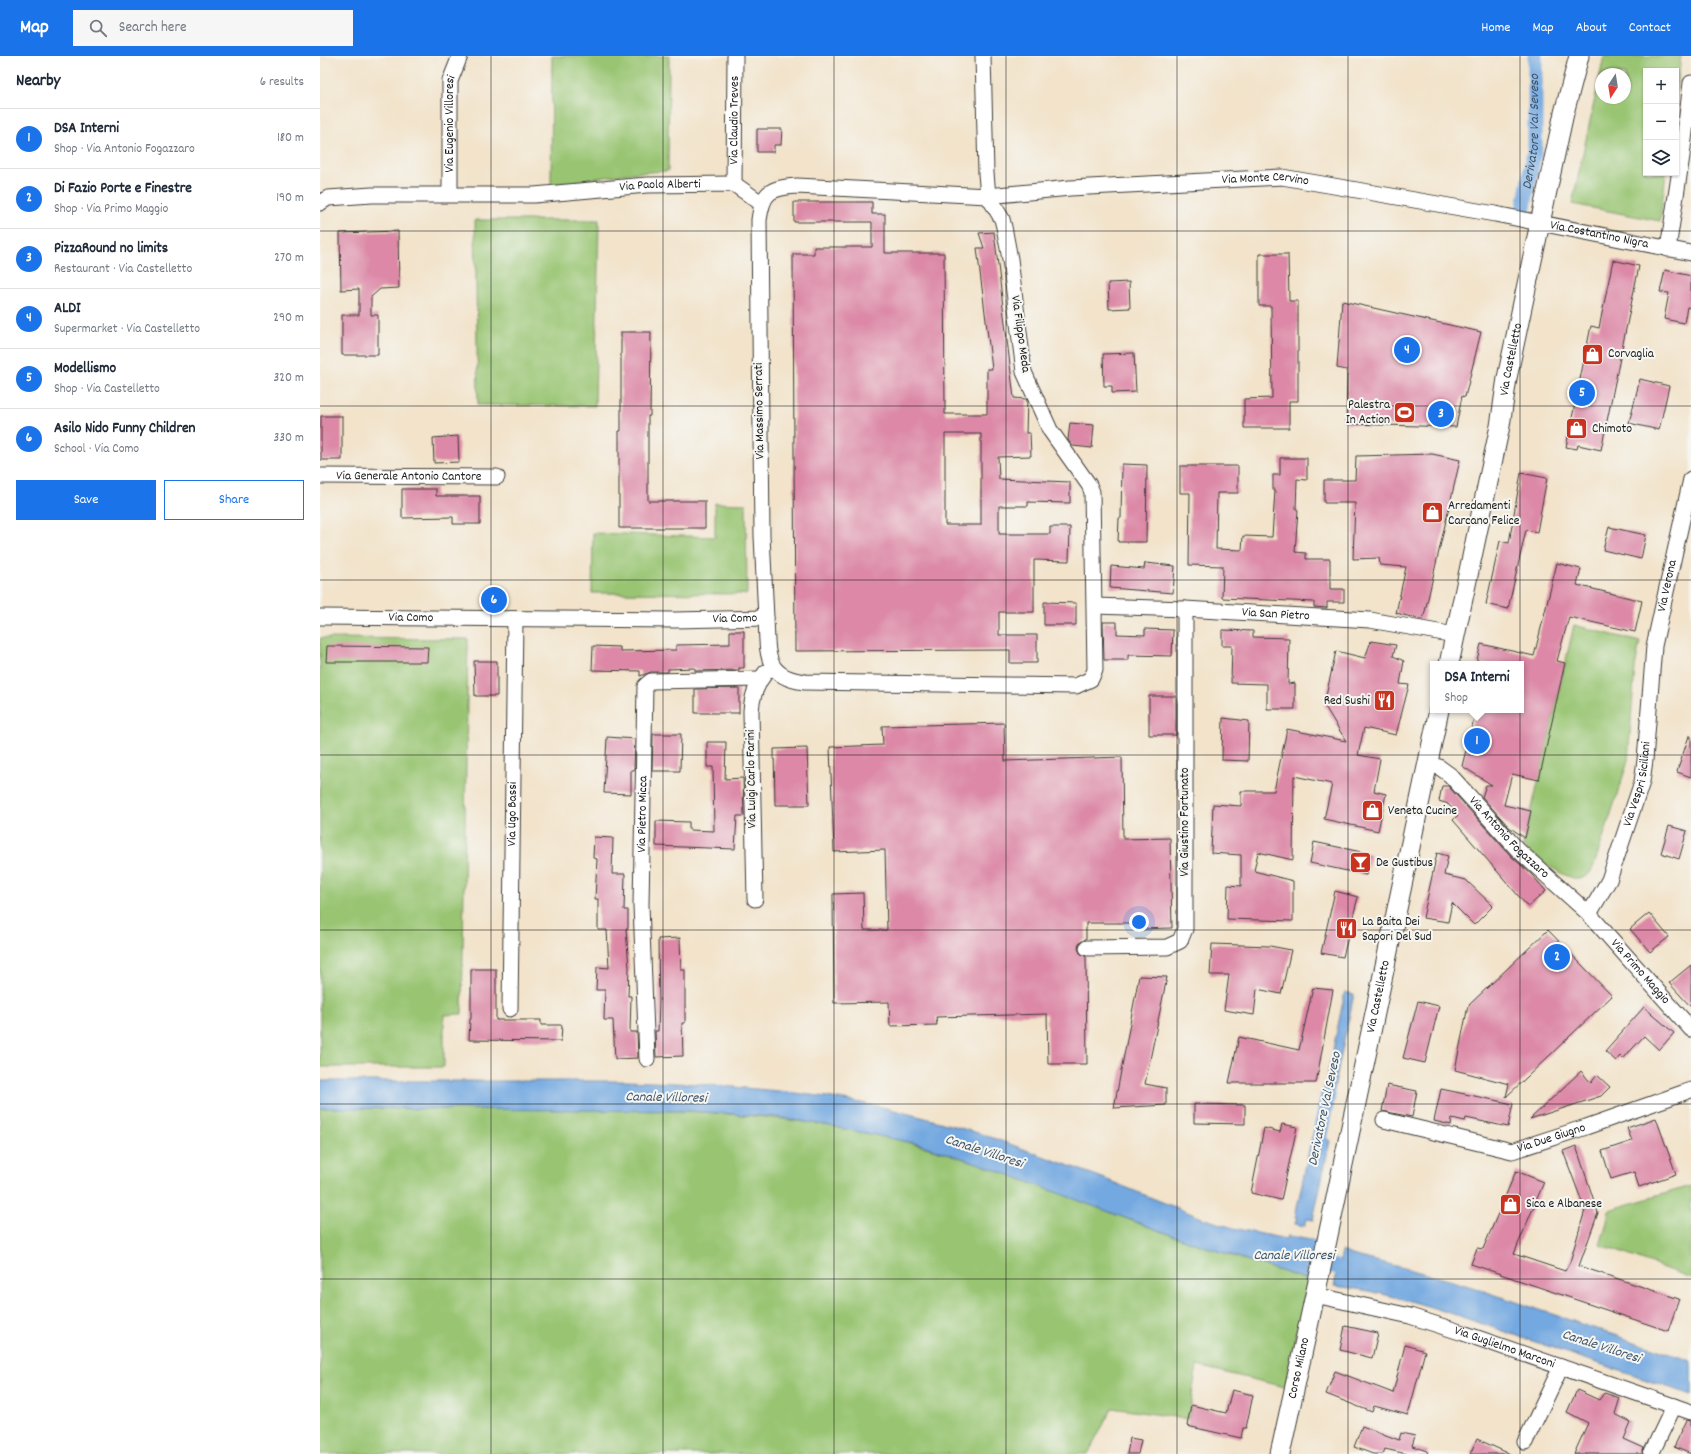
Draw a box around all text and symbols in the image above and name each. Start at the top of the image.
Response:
search box [73,10,353,46]
text: Map [20,15,49,42]
icon: search [87,17,109,39]
text: Search here [119,17,187,39]
text: Home [1481,18,1510,38]
text: Map [1532,18,1554,38]
text: About [1576,18,1607,38]
text: Contact [1629,18,1671,38]
north arrow [1595,68,1631,104]
map controls [1643,68,1679,176]
button: + [1643,68,1679,104]
text: Nearby [16,70,60,94]
street label: Via Eugenio Villoresi [440,72,461,172]
text: 6 results [260,73,304,92]
water label: Derivatore Val Seveso [1517,73,1545,191]
street label: Via Claudio Treves [725,76,744,164]
button: − [1643,104,1679,140]
text: DSA Interni [54,118,119,140]
text: 1 [28,129,30,148]
text: 180 m [277,129,304,148]
text: Shop · Via Antonio Fogazzaro [54,140,195,159]
button: layers [1643,140,1679,176]
street label: Via Monte Cervino [1221,167,1311,191]
street label: Via Paolo Alberti [619,175,701,197]
text: Di Fazio Porte e Finestre [54,178,192,200]
text: 2 [26,189,32,208]
text: 190 m [276,189,304,208]
text: Shop · Via Primo Maggio [54,200,168,219]
street label: Via Costantino Nigra [1548,216,1651,254]
text: PizzaRound no limits [54,238,168,260]
text: 3 [26,249,32,268]
text: 270 m [274,249,304,268]
text: Restaurant · Via Castelletto [54,260,192,279]
street label: Via Filippo Meda [1005,294,1035,375]
text: ALDI [54,298,81,320]
text: 4 [26,309,32,328]
text: 290 m [273,309,304,328]
text: Supermarket · Via Castelletto [54,320,200,339]
street label: Via Castelletto [1495,321,1528,397]
pin: 4 [1394,335,1420,365]
shop icon: Corvaglia [1579,341,1605,367]
place label: Corvaglia [1608,345,1655,364]
text: Modellismo [54,358,116,380]
street label: Via Massimo Serrati [750,362,770,460]
text: 5 [26,369,32,388]
text: 320 m [274,369,304,388]
pin: 5 [1569,378,1595,408]
text: Shop · Via Castelletto [54,380,160,399]
place label: Palestra In Action [1346,396,1391,430]
sports icon: Palestra In Action [1392,399,1418,425]
pin: 3 [1428,399,1454,429]
shop icon: Chimoto [1564,416,1590,442]
text: Asilo Nido Funny Children [54,418,195,440]
place label: Chimoto [1592,420,1632,439]
text: 6 [26,429,32,448]
text: 330 m [273,429,304,448]
text: School · Via Como [54,440,139,459]
street label: Via Generale Antonio Cantore [336,467,482,486]
button: Save [16,480,156,520]
button: Share [164,480,304,520]
place label: Arredamenti Carcano Felice [1448,497,1520,531]
shop icon: Arredamenti Carcano Felice [1420,500,1446,526]
street label: Via Verona [1652,557,1682,614]
pin: 6 [481,585,507,615]
street label: Via San Pietro [1241,603,1311,626]
street label: Via Como [389,608,434,627]
street label: Via Como [712,609,758,629]
popup [1430,661,1524,713]
text: DSA Interni [1445,667,1509,689]
restaurant icon: Red Sushi [1372,688,1398,714]
text: Shop [1445,689,1468,708]
place label: Red Sushi [1324,692,1371,711]
pin: 1 [1464,726,1490,756]
street label: Via Luigi Carlo Farini [742,729,762,829]
street label: Via Vespri Siciliani [1618,740,1656,829]
street label: Via Giustino Fortunato [1176,767,1195,877]
street label: Via Pietro Micca [632,775,653,853]
street label: Via Ugo Bassi [503,781,522,846]
street label: Via Antonio Fogazzaro [1464,792,1554,883]
shop icon: Veneta Cucine [1359,798,1385,824]
place label: Veneta Cucine [1388,802,1457,821]
bar icon: De Gustibus [1348,850,1374,876]
place label: De Gustibus [1376,854,1433,873]
your location [1129,912,1149,932]
place label: La Baita Dei Sapori Del Sud [1362,913,1432,947]
restaurant icon: La Baita Dei Sapori Del Sud [1333,916,1359,942]
street label: Via Primo Maggio [1606,935,1675,1009]
pin: 2 [1544,942,1570,972]
street label: Via Castelletto [1362,958,1395,1035]
water label: Derivatore Val Seveso [1303,1050,1347,1168]
water label: Canale Villoresi [625,1087,709,1109]
street label: Via Due Giugno [1515,1118,1588,1158]
water label: Canale Villoresi [942,1130,1028,1175]
shop icon: Sica e Albanese [1497,1191,1523,1217]
place label: Sica e Albanese [1526,1195,1602,1214]
water label: Canale Villoresi [1253,1246,1337,1266]
street label: Via Guglielmo Marconi [1452,1321,1558,1374]
water label: Canale Villoresi [1559,1325,1645,1370]
street label: Corso Milano [1283,1335,1315,1401]

